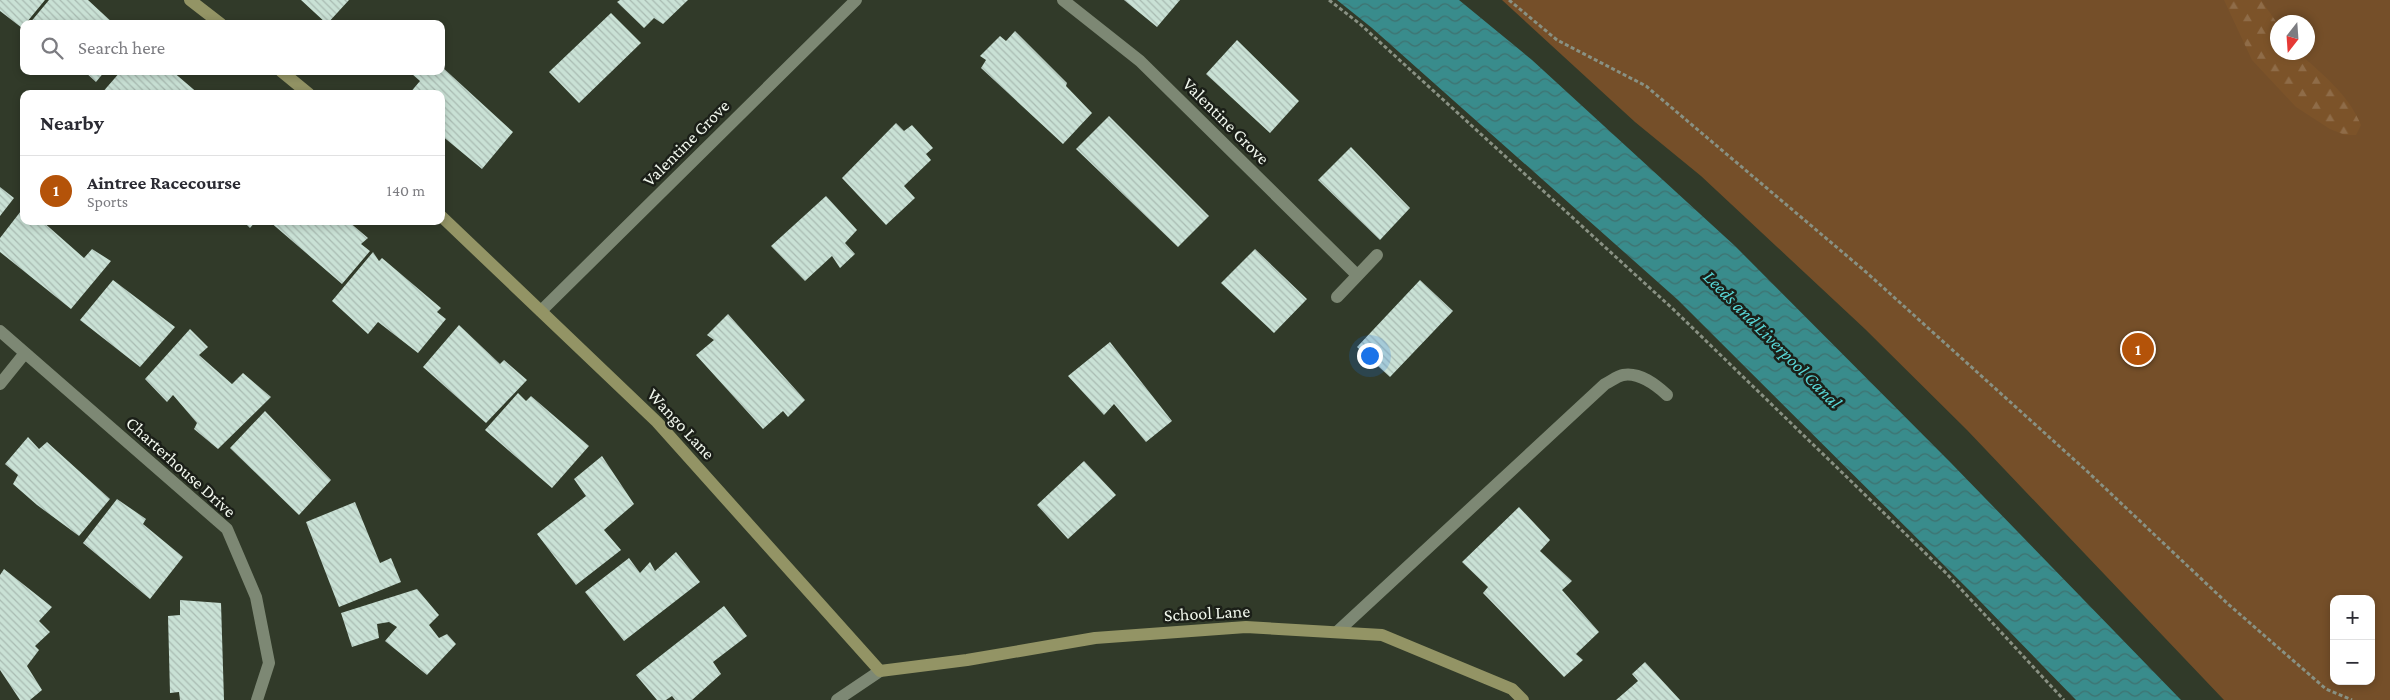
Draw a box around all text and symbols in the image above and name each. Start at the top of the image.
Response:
north arrow [2270,15,2315,60]
search box [20,20,445,75]
icon: search [38,34,66,62]
text: Search here [78,37,165,58]
street label: Valentine Grove [1179,74,1273,168]
street label: Valentine Grove [639,96,733,190]
text: Nearby [40,111,104,135]
text: Aintree Racecourse [87,172,241,193]
text: 1 [53,182,59,199]
text: 140 m [387,182,425,199]
text: Sports [87,193,128,210]
water label: Leeds and Liverpool Canal [1699,266,1846,413]
pin: 1 [2122,330,2154,368]
your location [1357,343,1383,369]
street label: Wango Lane [643,384,719,464]
street label: Charterhouse Drive [122,412,240,522]
map controls [2330,595,2375,685]
button: + [2330,595,2375,640]
street label: School Lane [1163,601,1251,625]
button: − [2330,640,2375,685]

